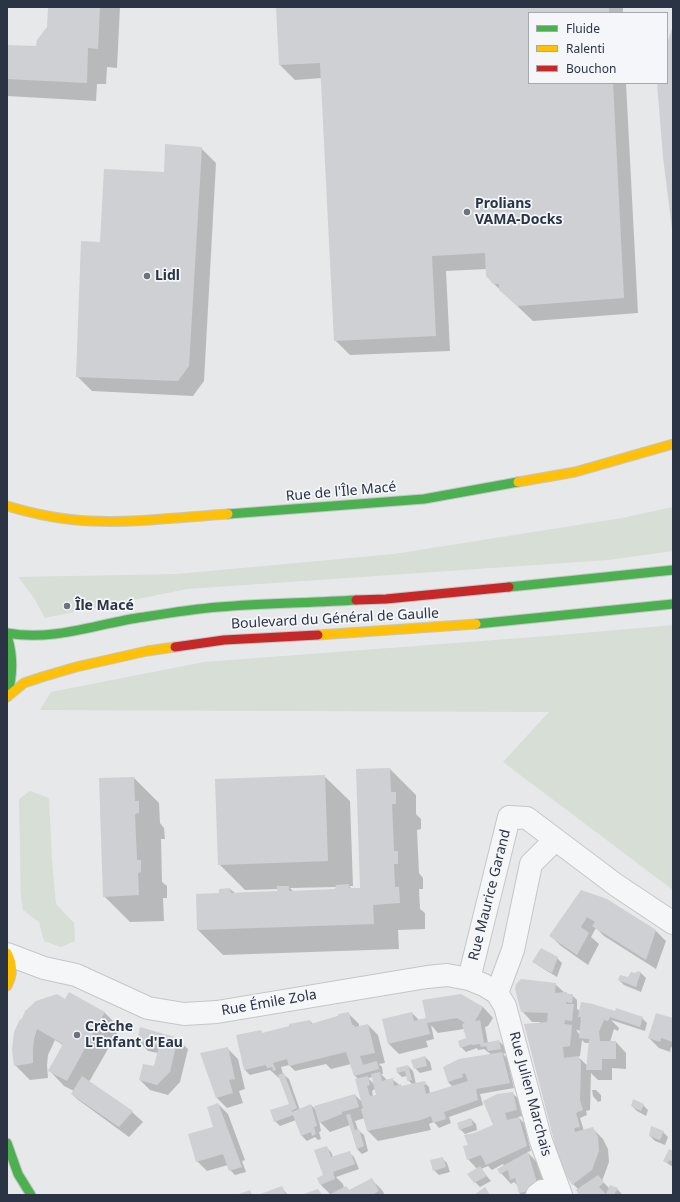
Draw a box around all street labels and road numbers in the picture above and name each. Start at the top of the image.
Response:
street label: Rue de l'Île Macé [285,479,397,505]
street label: Boulevard du Général de Gaulle [231,605,439,633]
street label: Rue Maurice Garand [466,828,514,962]
street label: Rue Émile Zola [220,986,318,1020]
street label: Rue Julien Marchais [505,1030,555,1158]

